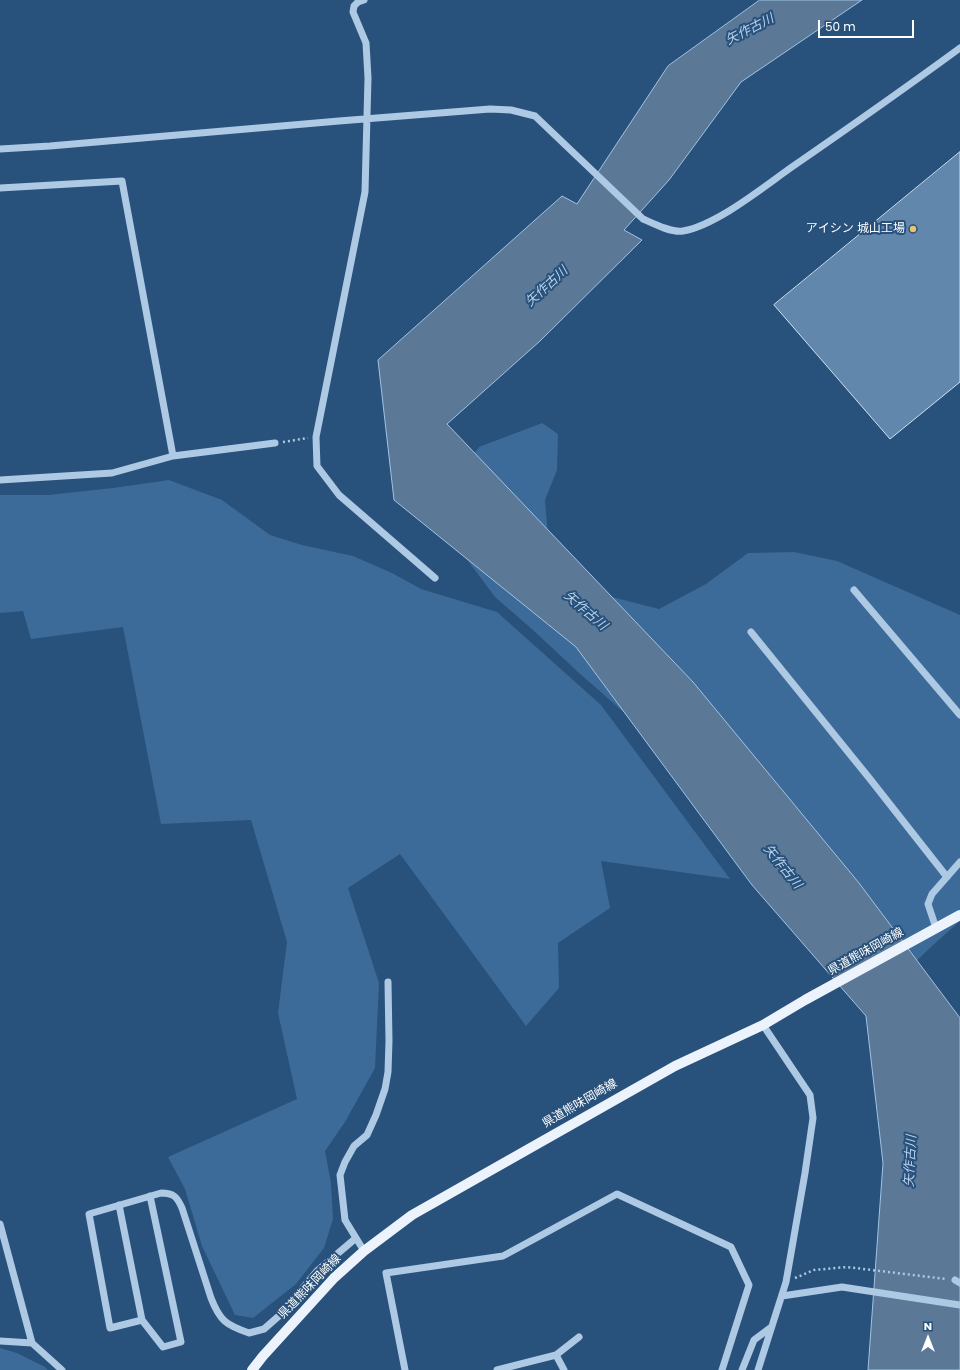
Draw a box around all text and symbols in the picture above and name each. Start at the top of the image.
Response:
water label: 矢作古川 [723,11,777,49]
scale bar [820,12,916,38]
text: 50 m [825,18,856,35]
place label: アイシン 城山工場 [806,222,905,236]
marker: アイシン 城山工場 [908,224,918,234]
water label: 矢作古川 [523,264,571,310]
water label: 矢作古川 [560,588,610,634]
water label: 矢作古川 [760,842,804,892]
street label: 県道熊味岡崎線 [826,925,906,979]
street label: 県道熊味岡崎線 [540,1077,620,1131]
water label: 矢作古川 [902,1135,920,1187]
street label: 県道熊味岡崎線 [276,1252,344,1322]
north arrow [908,1318,948,1358]
text: N [924,1318,932,1334]

